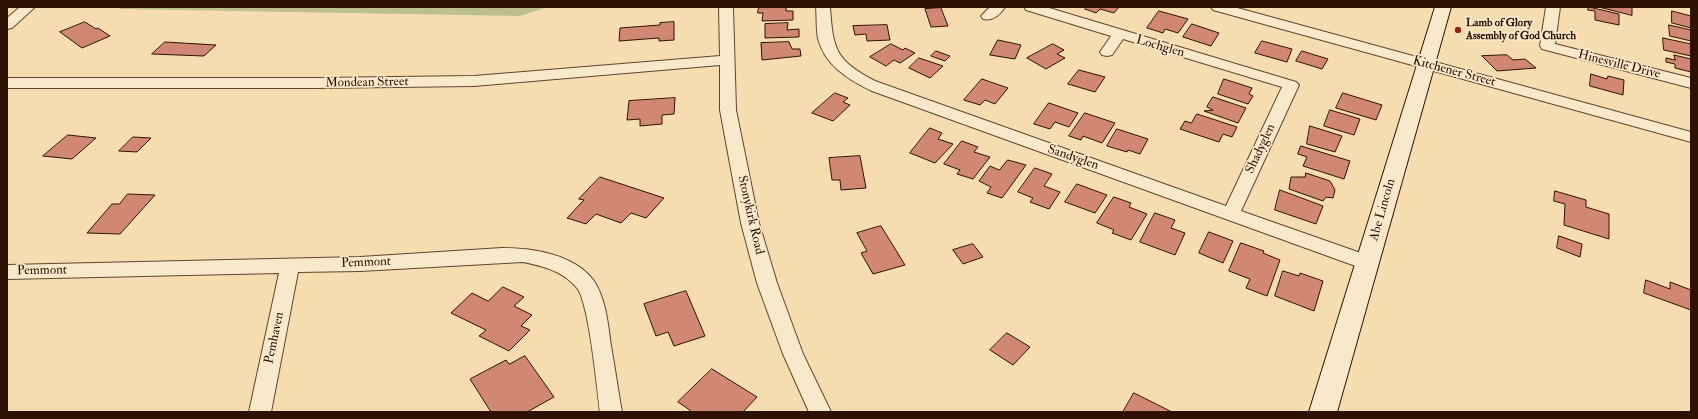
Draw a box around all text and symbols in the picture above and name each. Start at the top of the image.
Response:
place label: Lamb of Glory Assembly of God Church [1466,17,1576,43]
marker: Lamb of Glory Assembly of God Church [1453,25,1463,35]
street label: Lochglen [1134,33,1186,61]
street label: Hinesville Drive [1576,47,1662,83]
street label: Kitchener Street [1411,53,1497,91]
street label: Mondean Street [325,74,409,92]
street label: Shadyglen [1243,122,1279,176]
street label: Sandyglen [1045,142,1101,174]
street label: Stonykirk Road [733,174,767,256]
street label: Abe Lincoln [1367,177,1399,243]
street label: Pemmont [341,254,391,272]
street label: Pemmont [17,263,67,279]
street label: Pemhaven [262,311,288,365]

